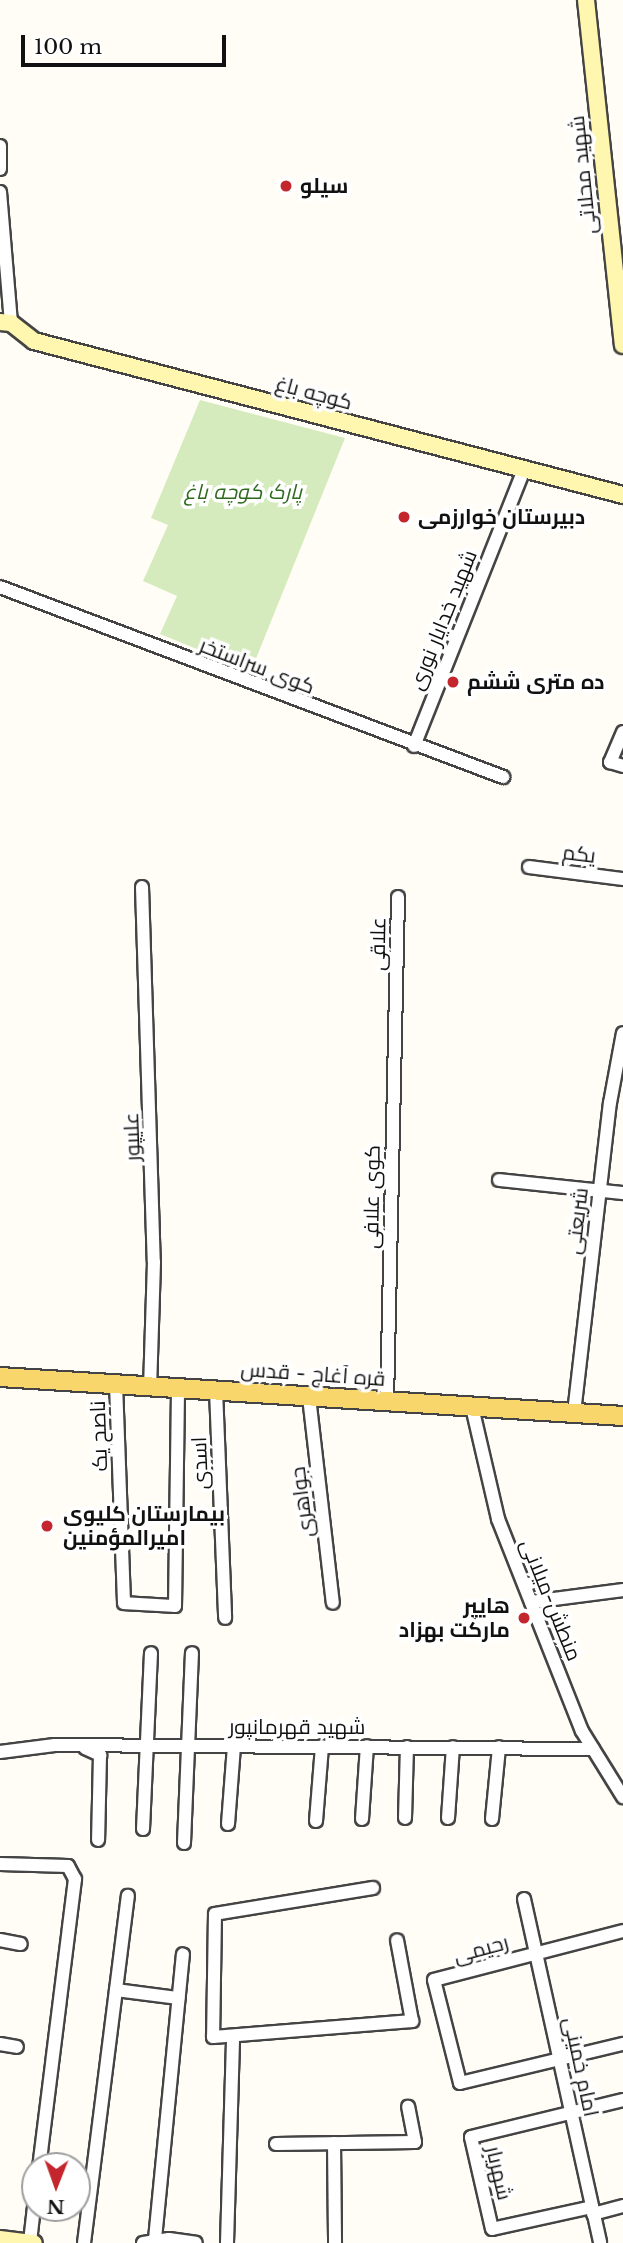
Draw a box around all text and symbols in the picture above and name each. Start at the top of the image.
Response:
scale bar [24,21,229,65]
text: 100 m [34,34,102,60]
street label: شهید محلاتی [564,114,602,236]
place label: سیلو [300,173,348,199]
marker: سیلو [278,178,294,194]
street label: کوچه باغ [273,371,355,415]
park label: پارک کوچه باغ [184,479,302,505]
place label: دبیرستان خوارزمی [418,504,585,530]
marker: دبیرستان خوارزمی [396,509,412,525]
street label: شهید خدایار نوری [403,546,483,694]
street label: کوی سراستخر [196,632,318,700]
place label: ده متری ششم [467,669,604,695]
marker: ده متری ششم [445,674,461,690]
street label: یکم [561,839,597,869]
street label: علاقی [365,917,391,971]
street label: علیپور [119,1112,145,1162]
street label: کوی علافی [358,1145,386,1249]
street label: شریعتی [560,1186,594,1256]
street label: قره آغاج - قدس [240,1356,386,1392]
street label: ناصح یک [85,1400,113,1472]
street label: اسدی [186,1436,214,1490]
street label: جواهری [285,1465,319,1539]
place label: بیمارستان کلیوی امیرالمؤمنین [63,1501,225,1551]
marker: بیمارستان کلیوی امیرالمؤمنین [37,1516,57,1536]
street label: منطش-میلانی [515,1535,587,1665]
place label: هایپر مارکت بهزاد [399,1593,510,1643]
marker: هایپر مارکت بهزاد [516,1610,532,1626]
street label: شهید قهرمانپور [229,1714,365,1740]
street label: رحیمی [451,1930,511,1968]
street label: امام خمینی [558,2015,604,2119]
street label: شهریار [481,2143,517,2203]
north arrow [21,2152,91,2222]
text: N [47,2195,65,2218]

